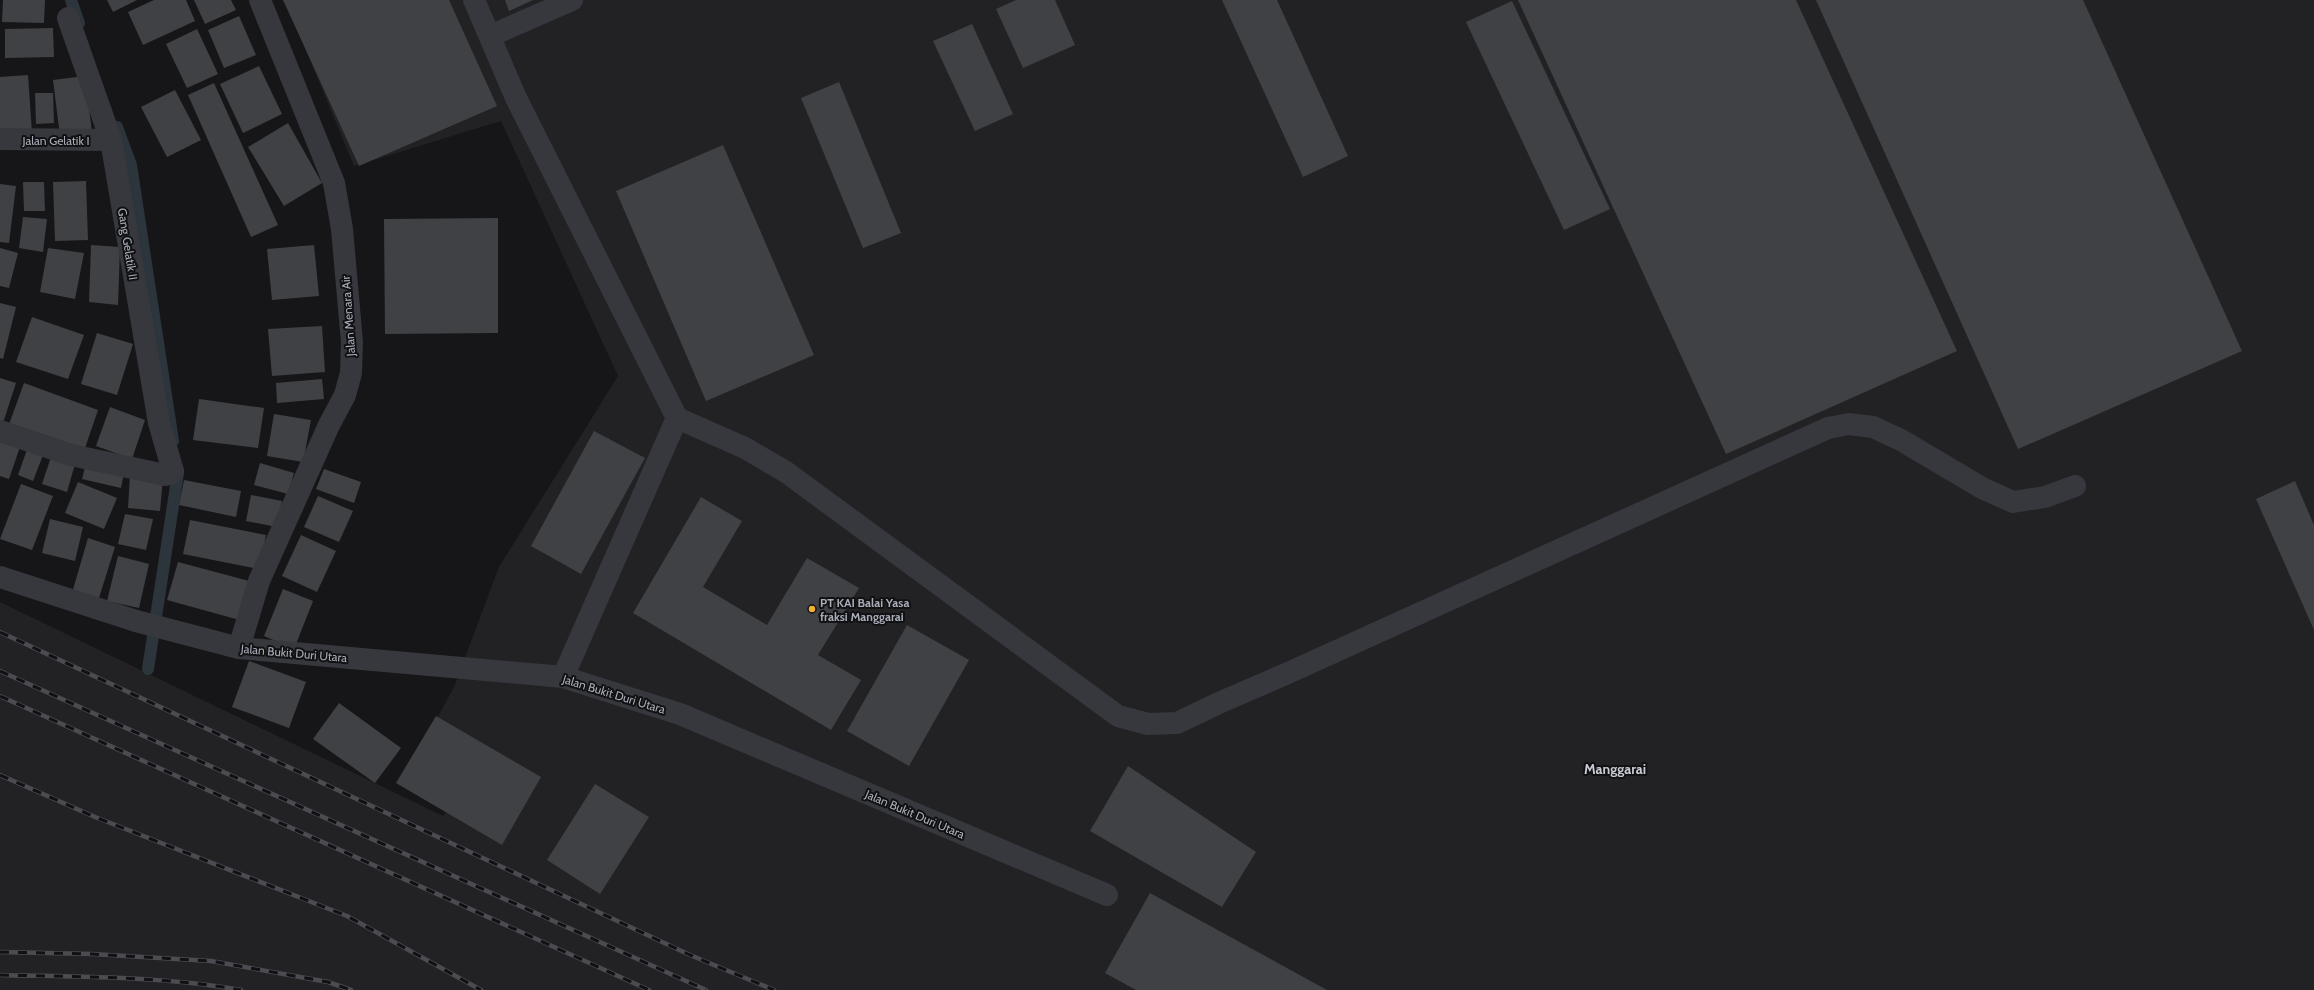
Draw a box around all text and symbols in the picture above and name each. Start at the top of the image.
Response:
street label: Jalan Gelatik I [21,133,90,148]
street label: Gang Gelatik II [115,207,141,281]
street label: Jalan Menara Air [338,275,358,358]
place label: PT KAI Balai Yasa fraksi Manggarai [820,595,909,624]
marker: PT KAI Balai Yasa fraksi Manggarai [807,604,817,614]
street label: Jalan Bukit Duri Utara [239,641,348,665]
street label: Jalan Bukit Duri Utara [560,671,667,717]
district label: Manggarai [1584,760,1646,778]
street label: Jalan Bukit Duri Utara [862,786,967,842]

